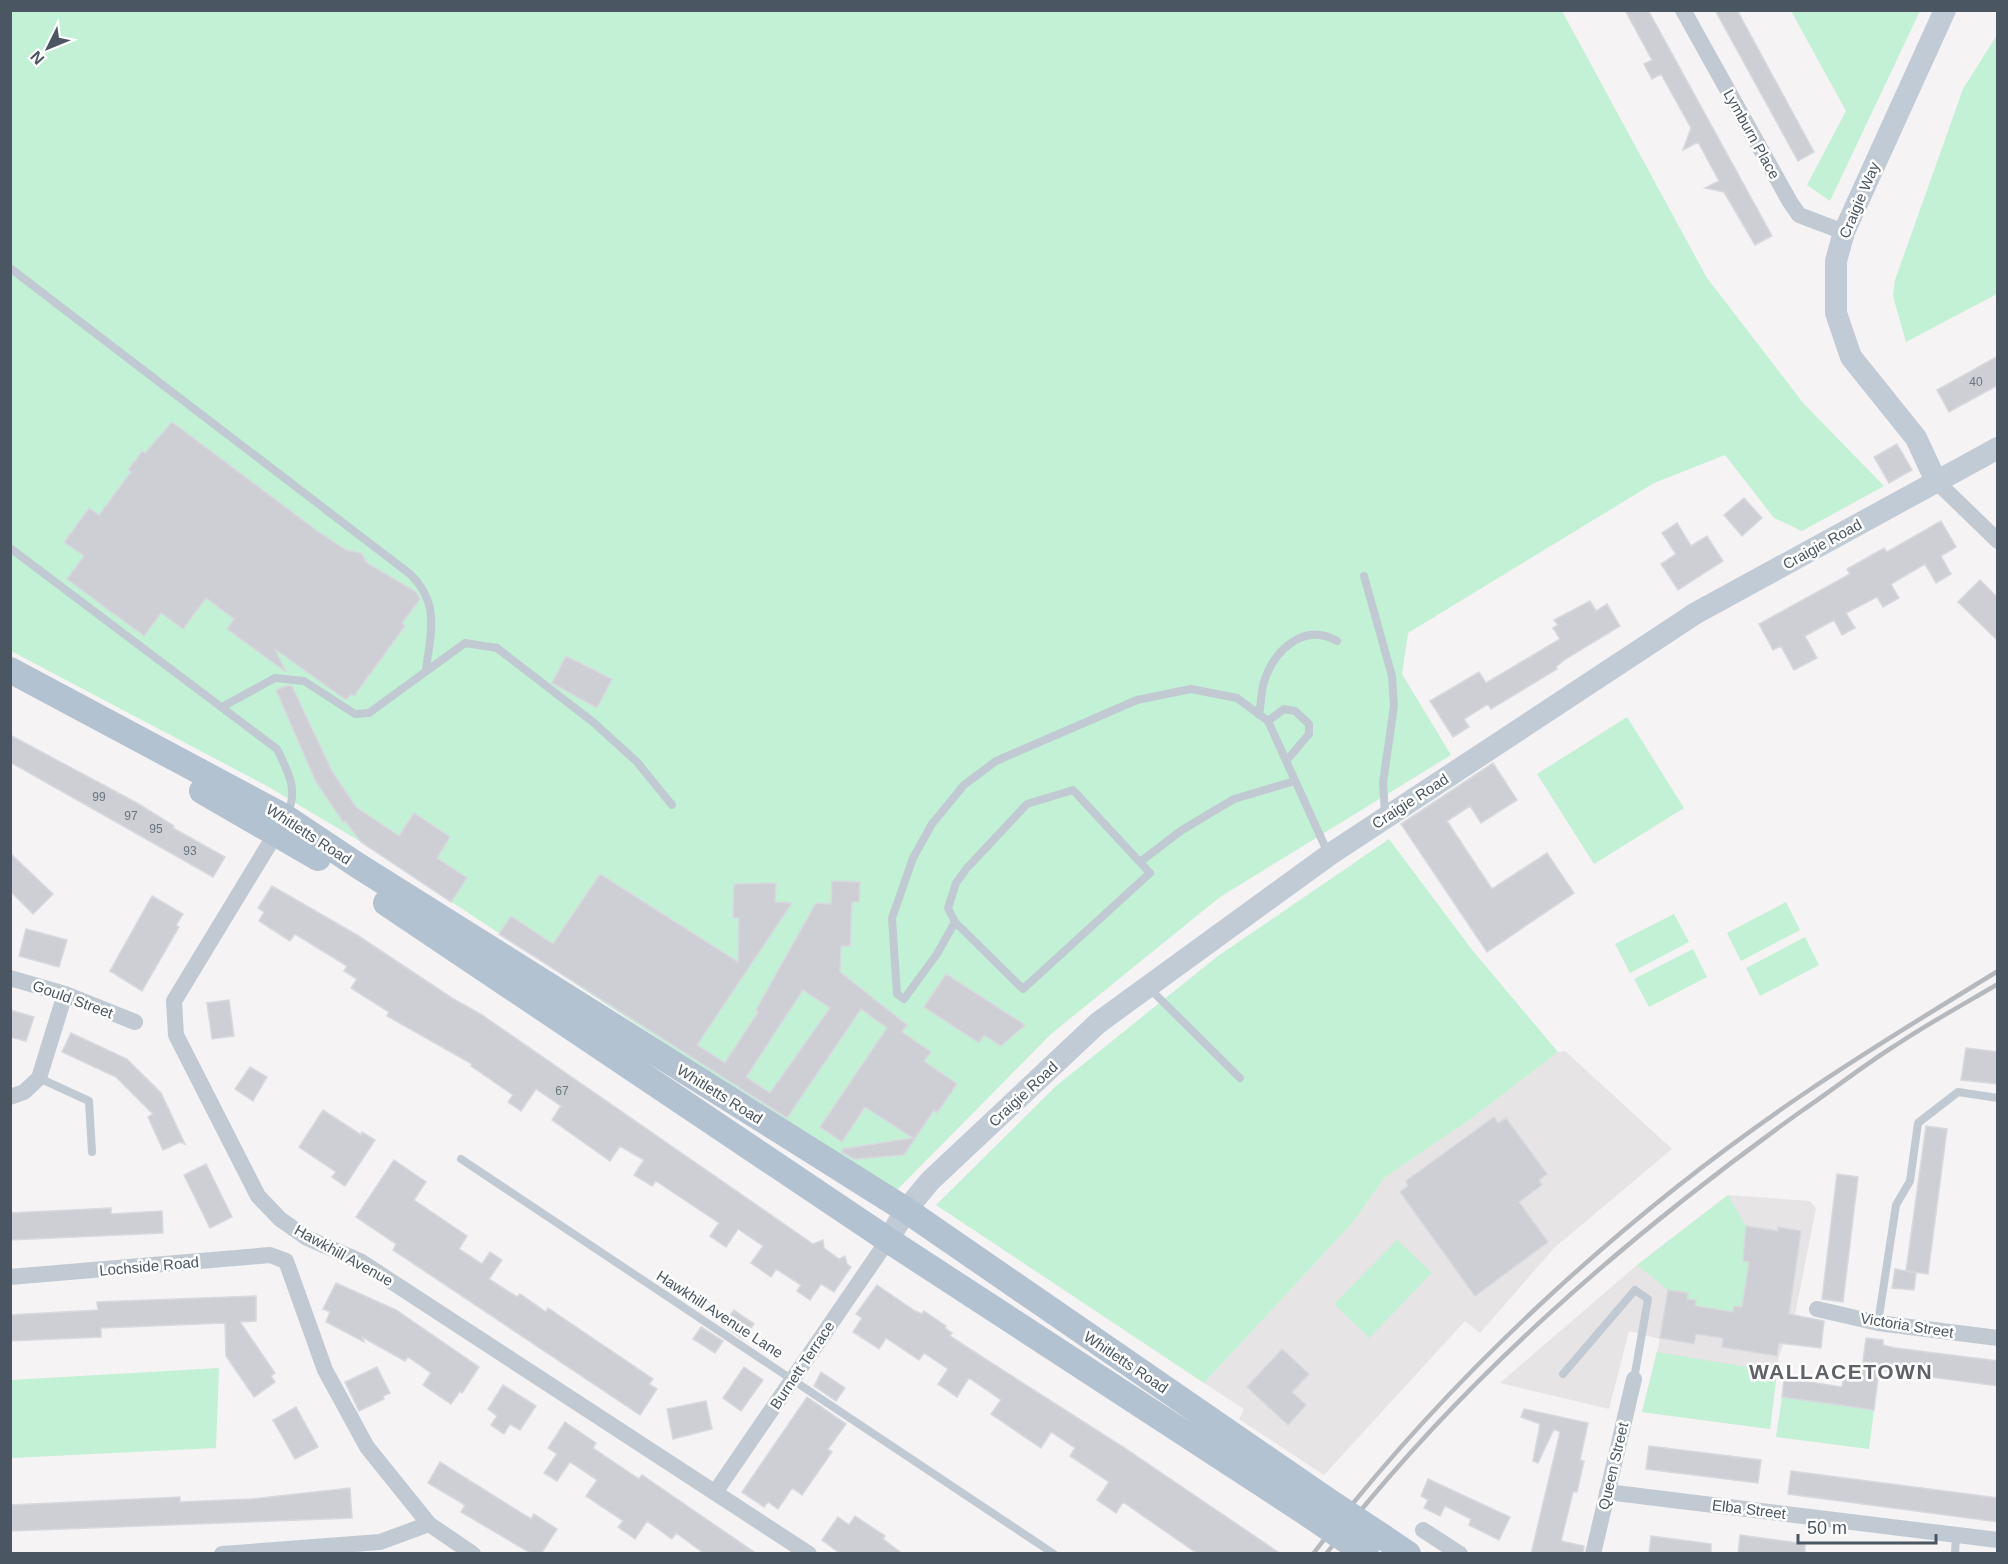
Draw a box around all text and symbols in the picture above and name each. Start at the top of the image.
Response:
north arrow [18,18,78,78]
text: N [27,48,48,68]
street label: Lymburn Place [1720,86,1784,182]
street label: Craigie Way [1835,159,1883,241]
house number: 40 [1969,375,1983,389]
street label: Craigie Road [1780,515,1864,573]
street label: Craigie Road [1369,770,1451,832]
house number: 99 [92,790,106,804]
street label: Whitletts Road [263,800,355,868]
house number: 97 [124,809,138,823]
house number: 95 [149,822,163,836]
house number: 93 [183,844,197,858]
street label: Gould Street [31,977,116,1022]
street label: Craigie Road [985,1058,1061,1130]
street label: Whitletts Road [674,1061,766,1127]
house number: 67 [555,1084,569,1098]
street label: Hawkhill Avenue [292,1221,396,1289]
street label: Lochside Road [98,1253,200,1279]
street label: Hawkhill Avenue Lane [654,1267,786,1361]
street label: Victoria Street [1859,1309,1956,1341]
street label: Burnett Terrace [766,1318,838,1412]
street label: Whitletts Road [1081,1328,1171,1396]
district label: WALLACETOWN [1749,1360,1933,1383]
street label: Queen Street [1595,1420,1632,1511]
street label: Elba Street [1711,1496,1788,1522]
scale bar [1798,1507,1936,1545]
text: 50 m [1807,1518,1847,1538]

